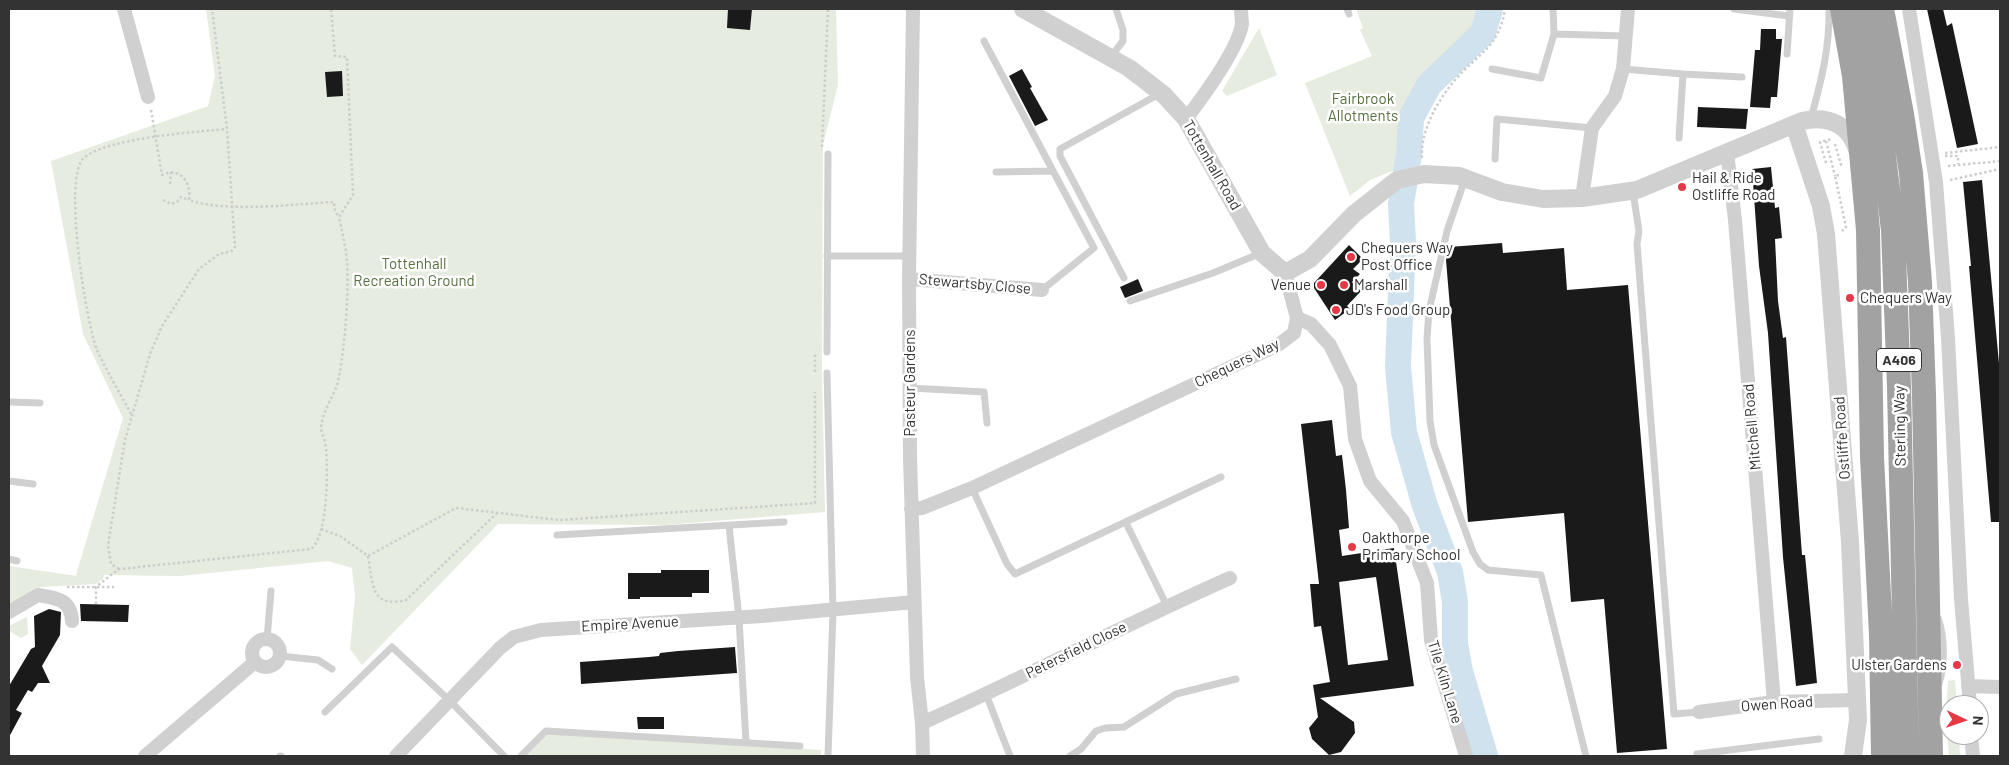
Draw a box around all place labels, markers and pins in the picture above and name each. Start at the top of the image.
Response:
place label: Hail & Ride Ostliffe Road [1692,169,1775,204]
marker: Hail & Ride Ostliffe Road [1676,181,1688,193]
place label: Chequers Way Post Office [1361,239,1453,274]
marker: Chequers Way Post Office [1345,251,1357,263]
place label: Venue [1271,276,1311,294]
place label: Marshall [1354,276,1408,294]
marker: Venue [1315,279,1327,291]
marker: Marshall [1338,279,1350,291]
place label: Chequers Way [1860,289,1952,307]
marker: Chequers Way [1844,292,1856,304]
place label: JD's Food Group [1346,301,1450,319]
marker: JD's Food Group [1330,304,1342,316]
place label: Oakthorpe Primary School [1362,529,1460,564]
marker: Oakthorpe Primary School [1346,541,1358,553]
place label: Ulster Gardens [1851,656,1947,674]
marker: Ulster Gardens [1951,659,1963,671]

